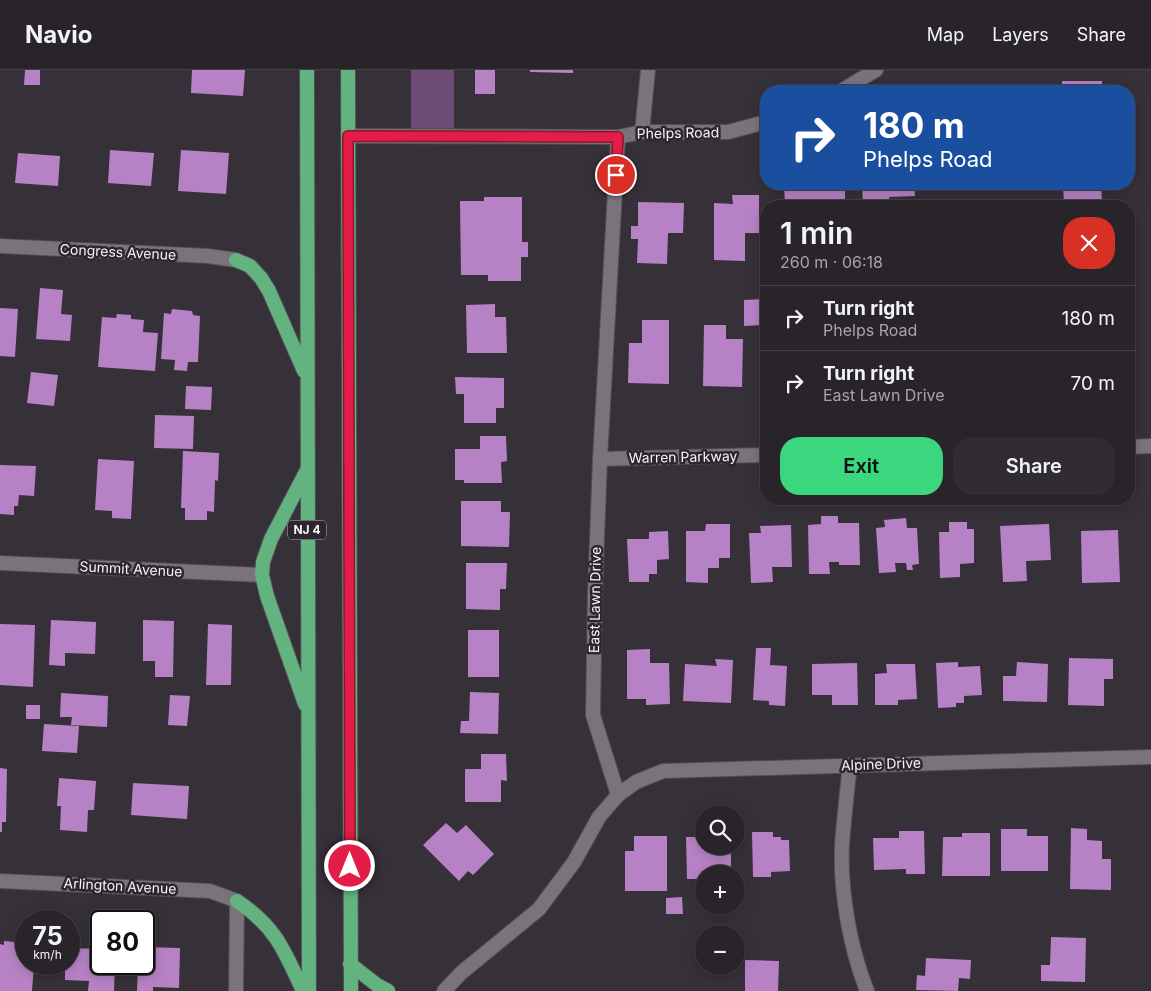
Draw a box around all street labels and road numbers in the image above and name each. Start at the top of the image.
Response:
street label: Phelps Road [637,123,719,142]
street label: Congress Avenue [59,240,177,263]
street label: Warren Parkway [628,447,738,466]
road number: NJ 4 [288,520,326,540]
street label: East Lawn Drive [585,547,604,653]
street label: Summit Avenue [79,557,183,580]
street label: Alpine Drive [841,754,921,773]
street label: Arlington Avenue [63,874,177,897]

